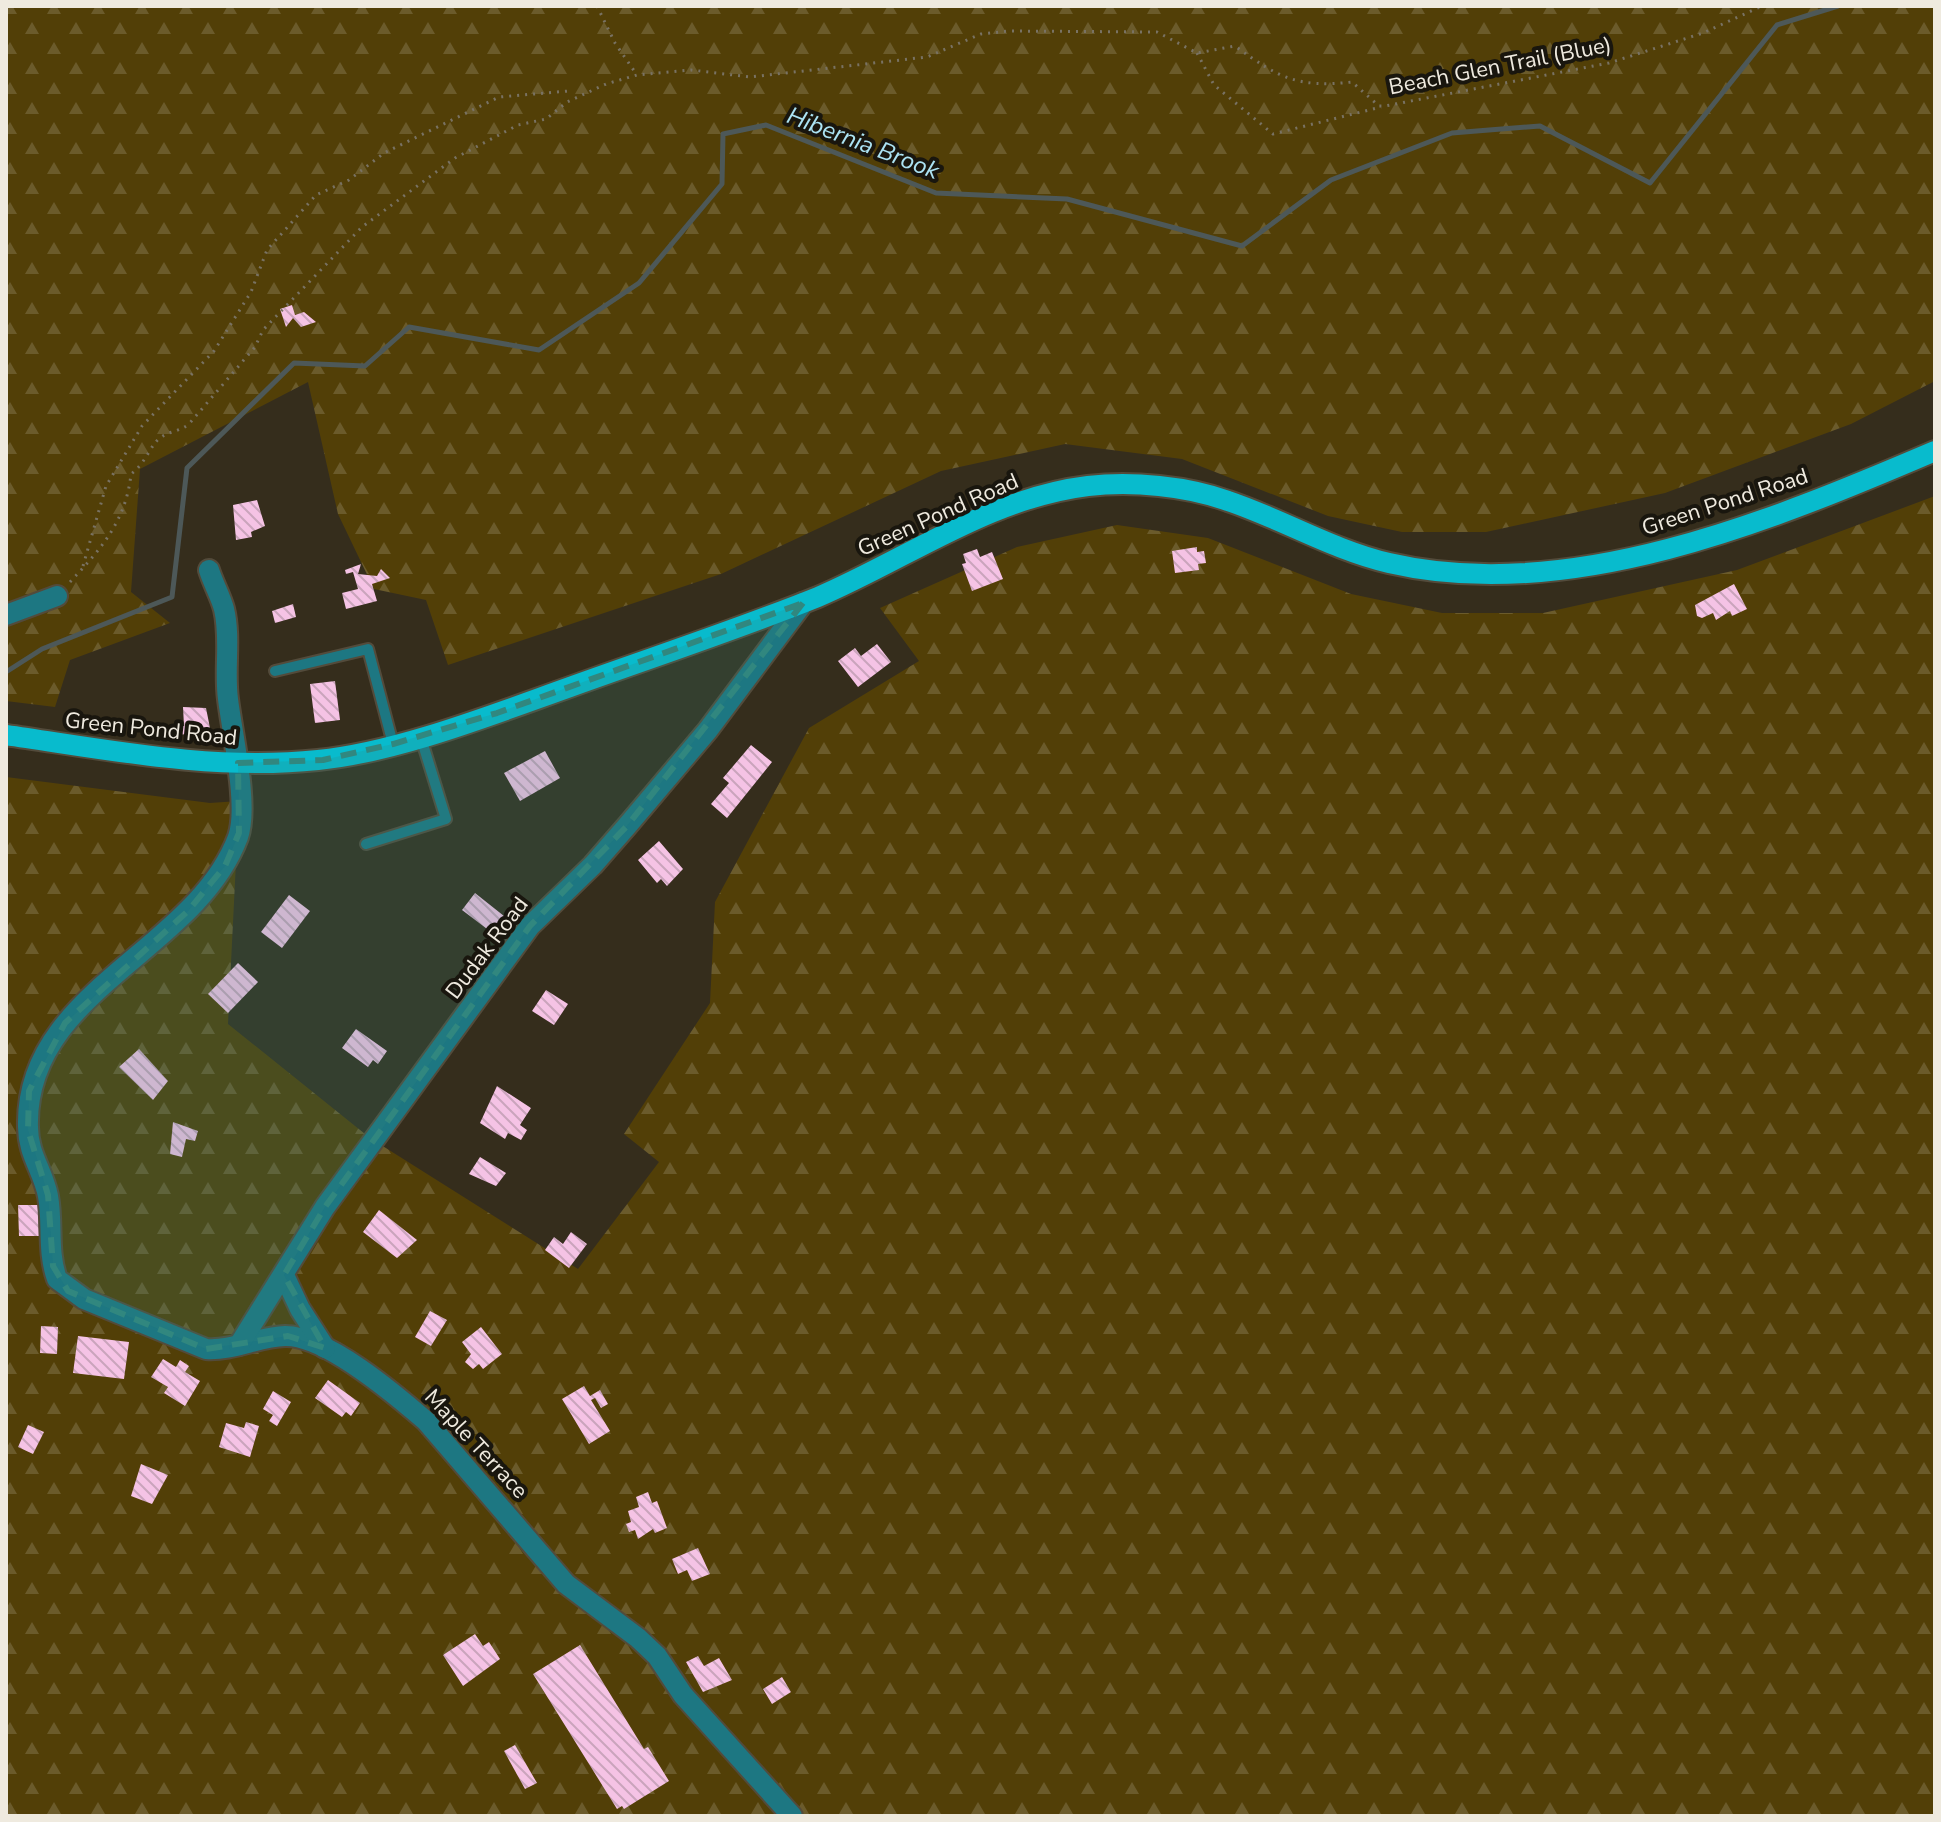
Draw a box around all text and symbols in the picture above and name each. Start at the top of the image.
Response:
street label: Beach Glen Trail (Blue) [1386,30,1614,102]
water label: Hibernia Brook [782,99,945,187]
street label: Green Pond Road [1638,461,1812,543]
street label: Green Pond Road [853,466,1023,564]
street label: Green Pond Road [63,705,239,753]
street label: Dudak Road [439,891,535,1005]
street label: Maple Terrace [418,1383,534,1505]

